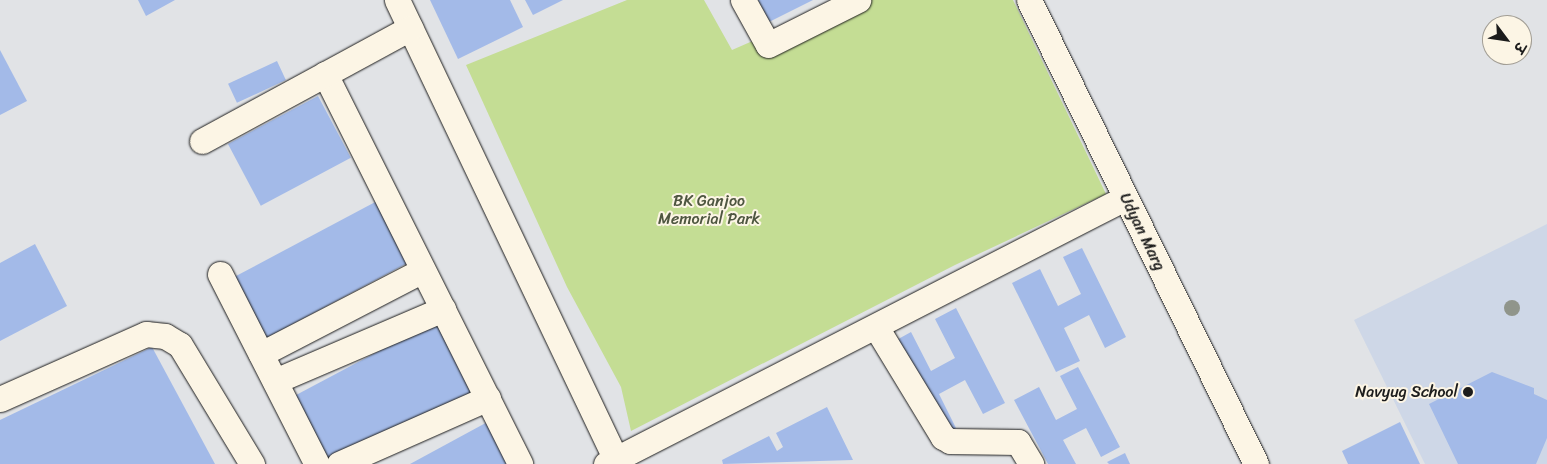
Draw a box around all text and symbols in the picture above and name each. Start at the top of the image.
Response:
north arrow [1482,15,1532,65]
text: उ [1506,37,1533,58]
street label: Udyan Marg [1115,190,1169,274]
park label: BK Ganjoo Memorial Park [658,191,760,229]
place label: Navyug School [1355,382,1458,402]
marker: Navyug School [1462,386,1474,398]

